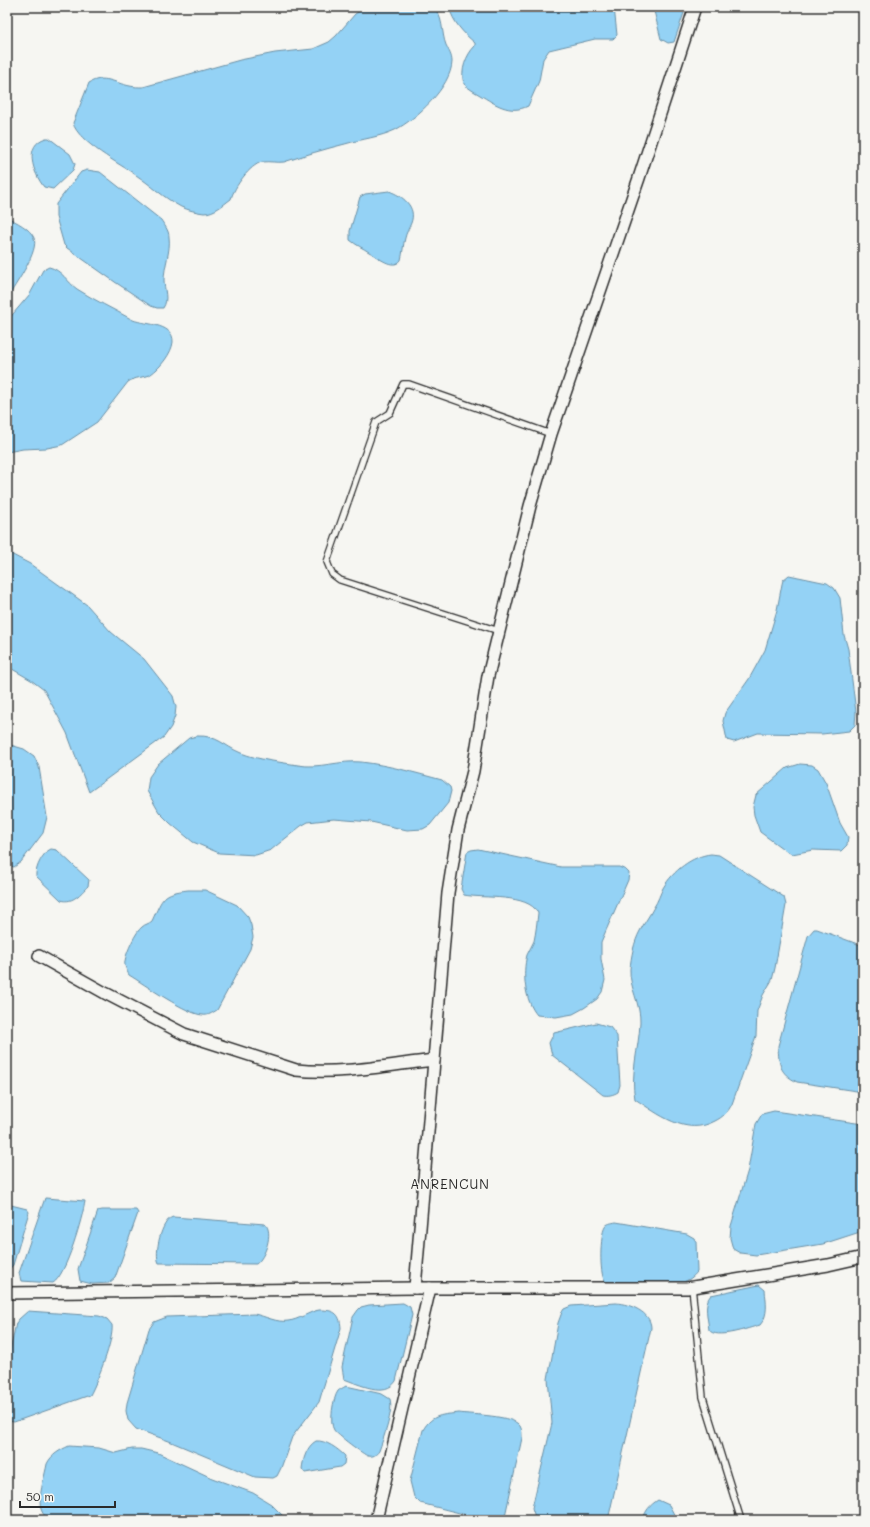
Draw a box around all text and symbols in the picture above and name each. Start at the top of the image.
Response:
district label: ANRENCUN [410,1175,490,1192]
scale bar [20,1483,115,1509]
text: 50 m [26,1488,54,1504]

